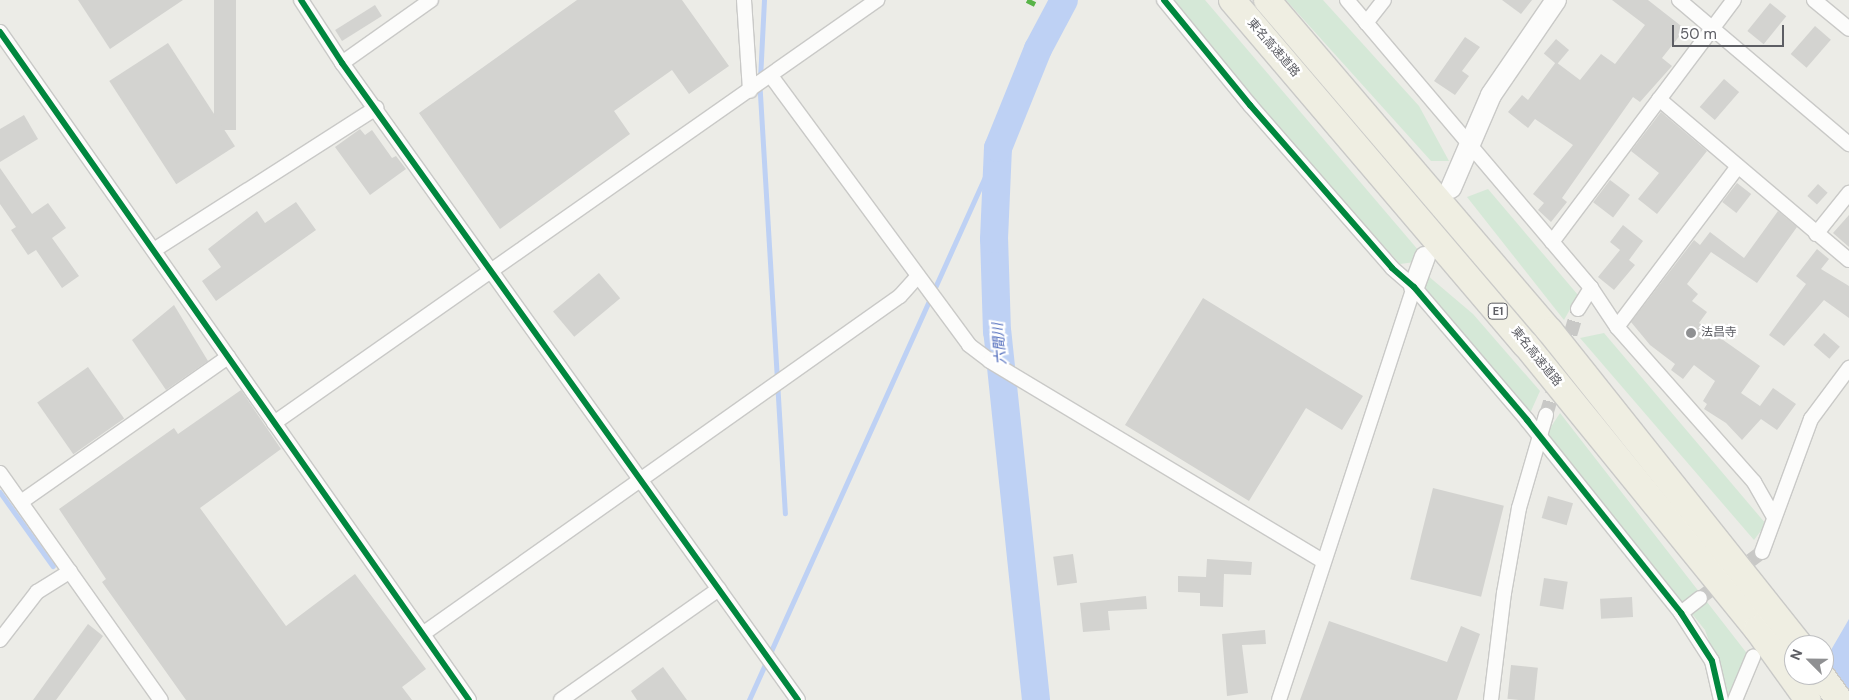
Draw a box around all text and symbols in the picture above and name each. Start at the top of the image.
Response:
scale bar [1674,15,1786,47]
street label: 東名高速道路 [1244,16,1302,80]
text: 50 m [1680,24,1717,44]
road number: E1 [1487,302,1509,320]
water label: 六間川 [989,322,1009,366]
street label: 東名高速道路 [1508,324,1564,390]
place label: 法昌寺 [1701,326,1737,340]
marker: 法昌寺 [1685,327,1697,339]
north arrow [1784,635,1834,685]
text: N [1786,646,1806,663]

